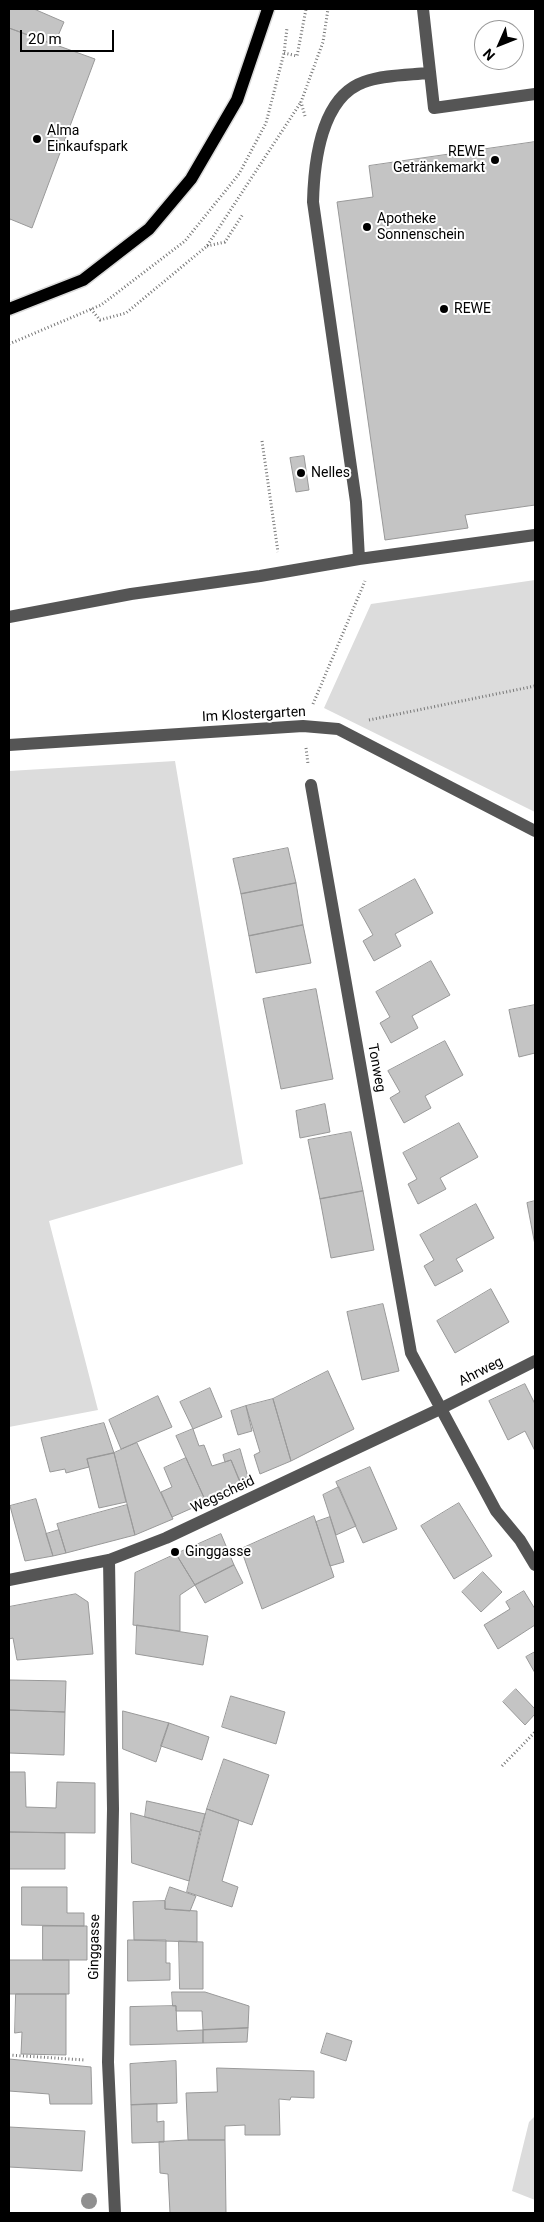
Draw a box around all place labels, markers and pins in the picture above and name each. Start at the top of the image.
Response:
place label: Alma Einkaufspark [47,123,128,156]
marker: Alma Einkaufspark [31,133,43,145]
place label: REWE Getränkemarkt [393,144,485,176]
marker: REWE Getränkemarkt [489,154,501,166]
place label: Apotheke Sonnenschein [377,211,465,243]
marker: Apotheke Sonnenschein [361,221,373,233]
place label: REWE [454,301,491,317]
marker: REWE [438,303,450,315]
place label: Nelles [311,465,350,481]
marker: Nelles [295,467,307,479]
place label: Ginggasse [185,1544,251,1560]
marker: Ginggasse [169,1546,181,1558]

